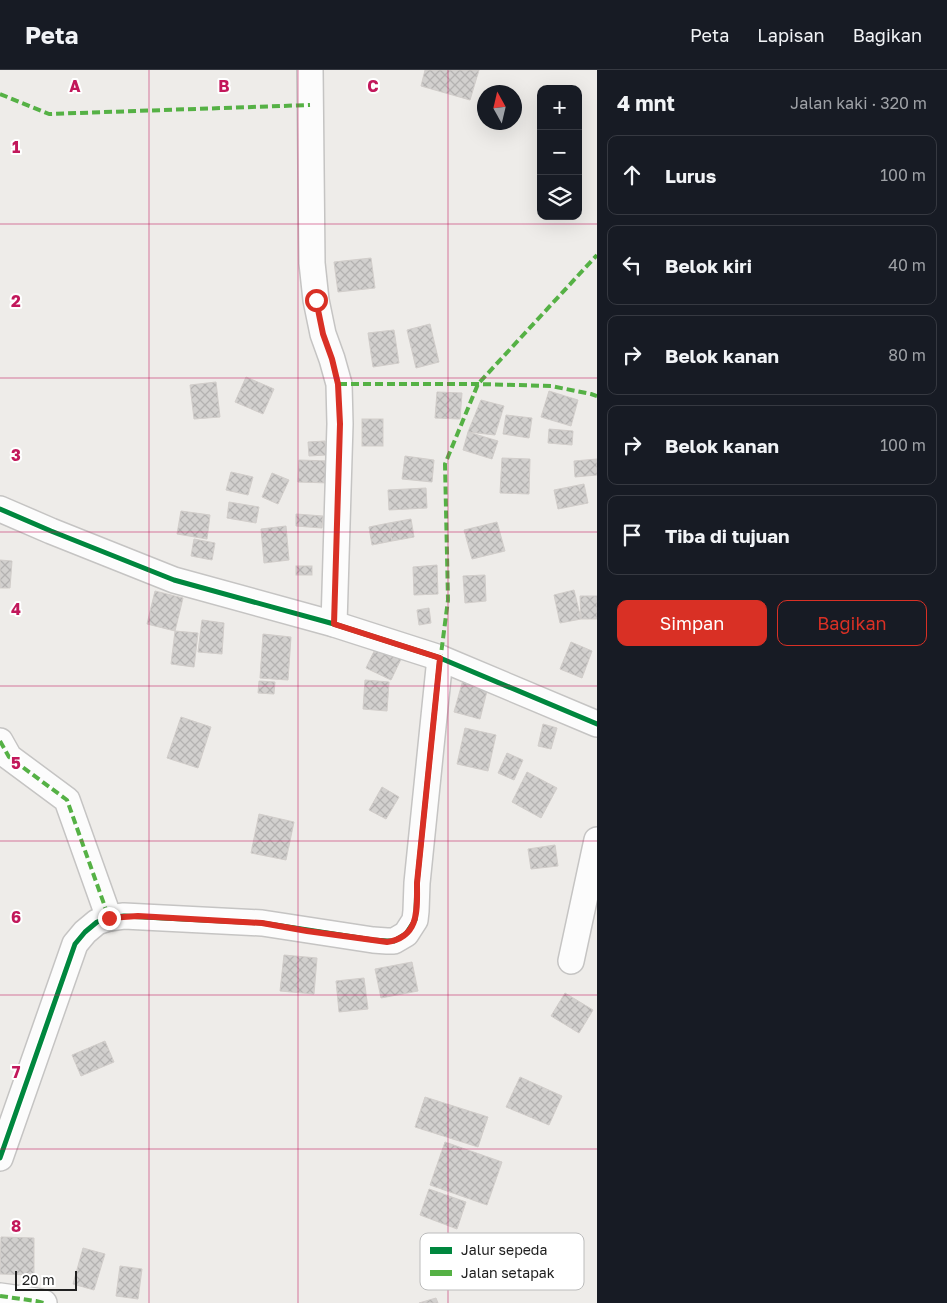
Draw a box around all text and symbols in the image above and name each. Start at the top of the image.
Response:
text: Peta [25,20,78,49]
text: Peta [690,24,729,46]
text: Lapisan [757,24,825,46]
text: Bagikan [853,24,922,46]
text: A [69,76,81,96]
text: B [218,76,230,96]
text: C [367,76,379,96]
north arrow [477,85,522,130]
map controls [537,85,582,220]
button: + [537,85,582,130]
text: 4 mnt [617,90,675,116]
text: Jalan kaki · 320 m [790,93,927,113]
button: − [537,130,582,175]
text: 1 [12,137,20,157]
icon: ahead [618,161,646,189]
text: Lurus [665,164,716,187]
text: 100 m [880,165,926,185]
button: layers [537,175,582,220]
icon: left [618,251,646,279]
text: Belok kiri [665,254,752,277]
text: 40 m [888,255,926,275]
route start [305,289,328,312]
text: 2 [11,291,21,311]
icon: right [618,341,646,369]
text: Belok kanan [665,344,779,367]
text: 80 m [888,345,926,365]
icon: right [618,431,646,459]
text: Belok kanan [665,434,779,457]
text: 100 m [880,435,926,455]
text: 3 [11,445,21,465]
icon: arrive [618,521,646,549]
text: Tiba di tujuan [665,524,790,547]
text: 4 [11,599,21,619]
button: Simpan [617,600,767,646]
button: Bagikan [777,600,927,646]
text: 5 [11,753,21,773]
text: 6 [11,907,21,927]
route end [98,907,121,930]
text: 7 [12,1062,21,1082]
text: 8 [11,1216,21,1236]
legend [420,1233,584,1290]
text: Jalur sepeda [461,1241,547,1258]
text: Jalan setapak [461,1264,555,1281]
scale bar [15,1268,78,1291]
text: 20 m [22,1271,55,1288]

